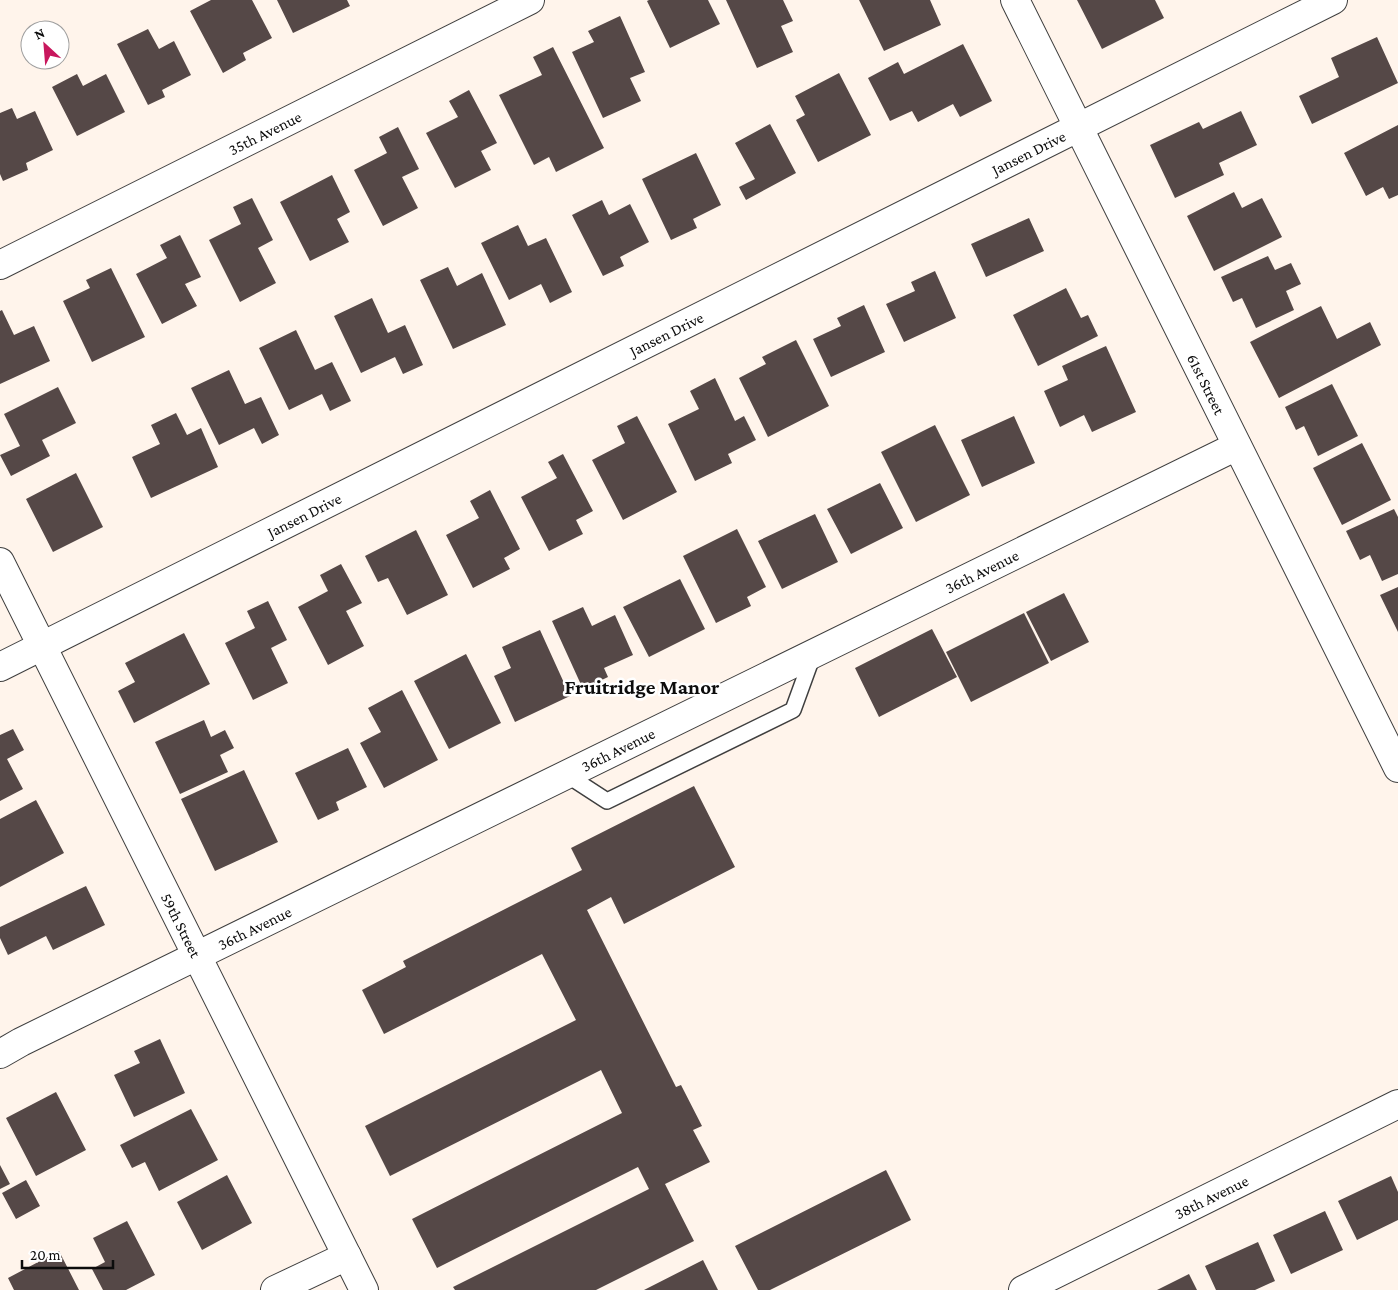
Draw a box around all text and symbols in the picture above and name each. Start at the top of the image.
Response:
north arrow [20,20,70,70]
text: N [32,24,48,43]
street label: 35th Avenue [226,107,304,158]
street label: Jansen Drive [987,127,1068,180]
street label: Jansen Drive [625,308,706,361]
street label: 61st Street [1184,351,1229,418]
street label: Jansen Drive [263,489,344,542]
street label: 36th Avenue [942,546,1021,596]
district label: Fruitridge Manor [565,675,720,699]
street label: 36th Avenue [578,724,657,775]
street label: 59th Street [158,890,205,961]
street label: 36th Avenue [215,902,294,953]
street label: 38th Avenue [1171,1171,1251,1222]
scale bar [22,1238,114,1270]
text: 20 m [30,1247,61,1263]

